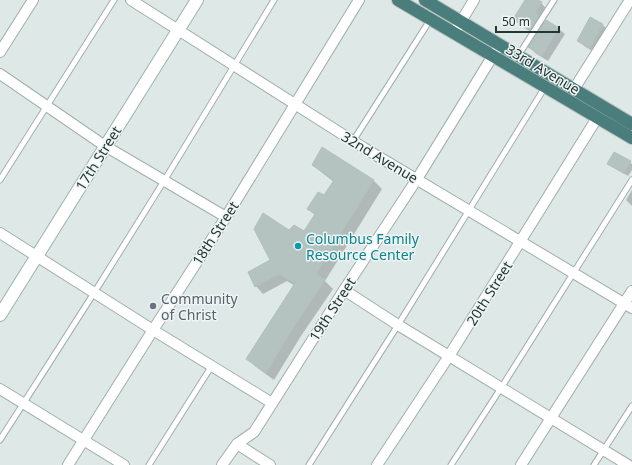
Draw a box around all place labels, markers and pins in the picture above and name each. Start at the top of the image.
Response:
place label: Columbus Family Resource Center [306,229,420,264]
marker: Columbus Family Resource Center [293,241,303,251]
place label: Community of Christ [161,289,238,324]
marker: Community of Christ [148,301,158,311]

